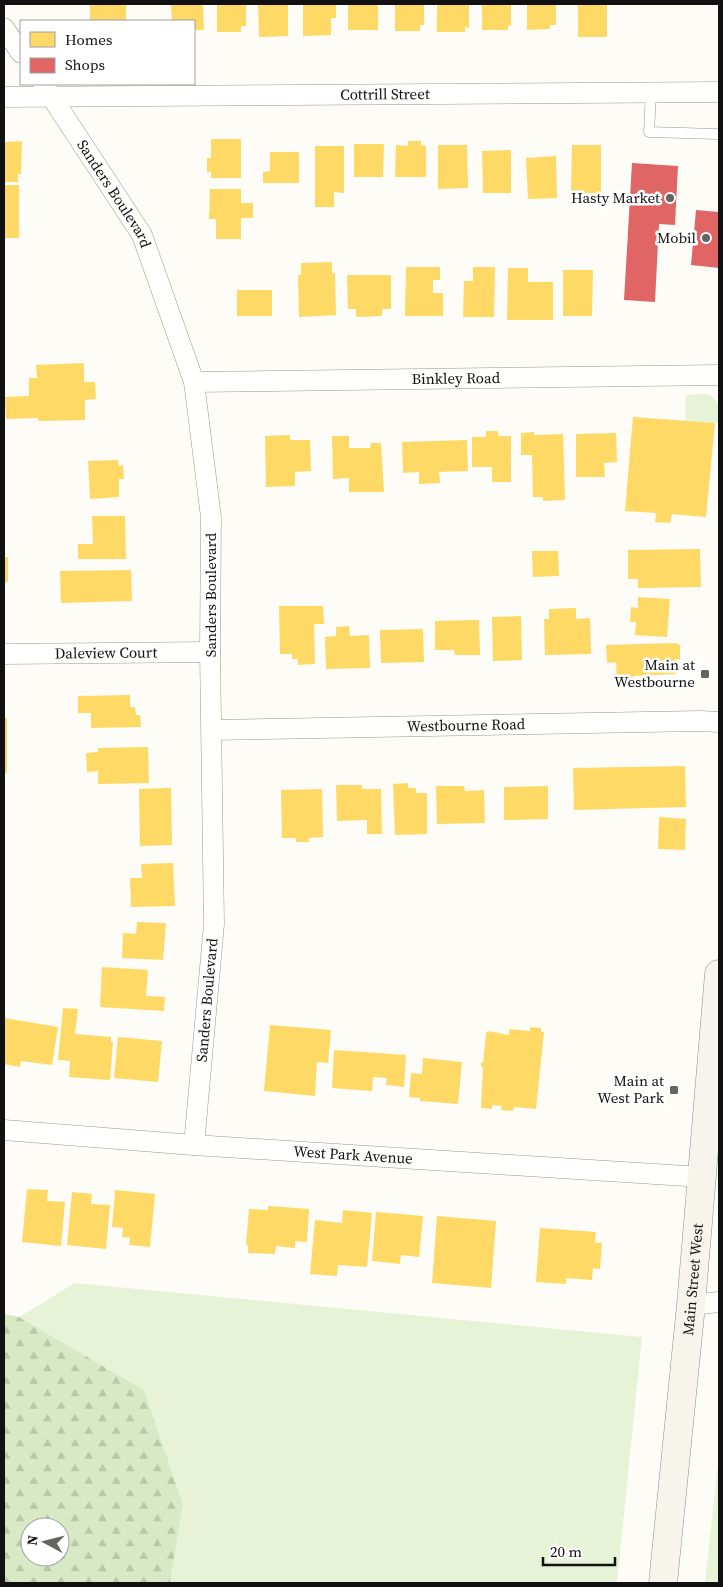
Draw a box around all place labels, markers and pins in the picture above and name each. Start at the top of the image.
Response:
place label: Hasty Market [571,187,660,208]
marker: Hasty Market [664,192,676,204]
place label: Mobil [657,227,697,248]
marker: Mobil [700,232,712,244]
place label: Main at Westbourne [614,654,695,692]
marker: Main at Westbourne [699,668,711,680]
place label: Main at West Park [597,1070,665,1108]
marker: Main at West Park [668,1084,680,1096]

